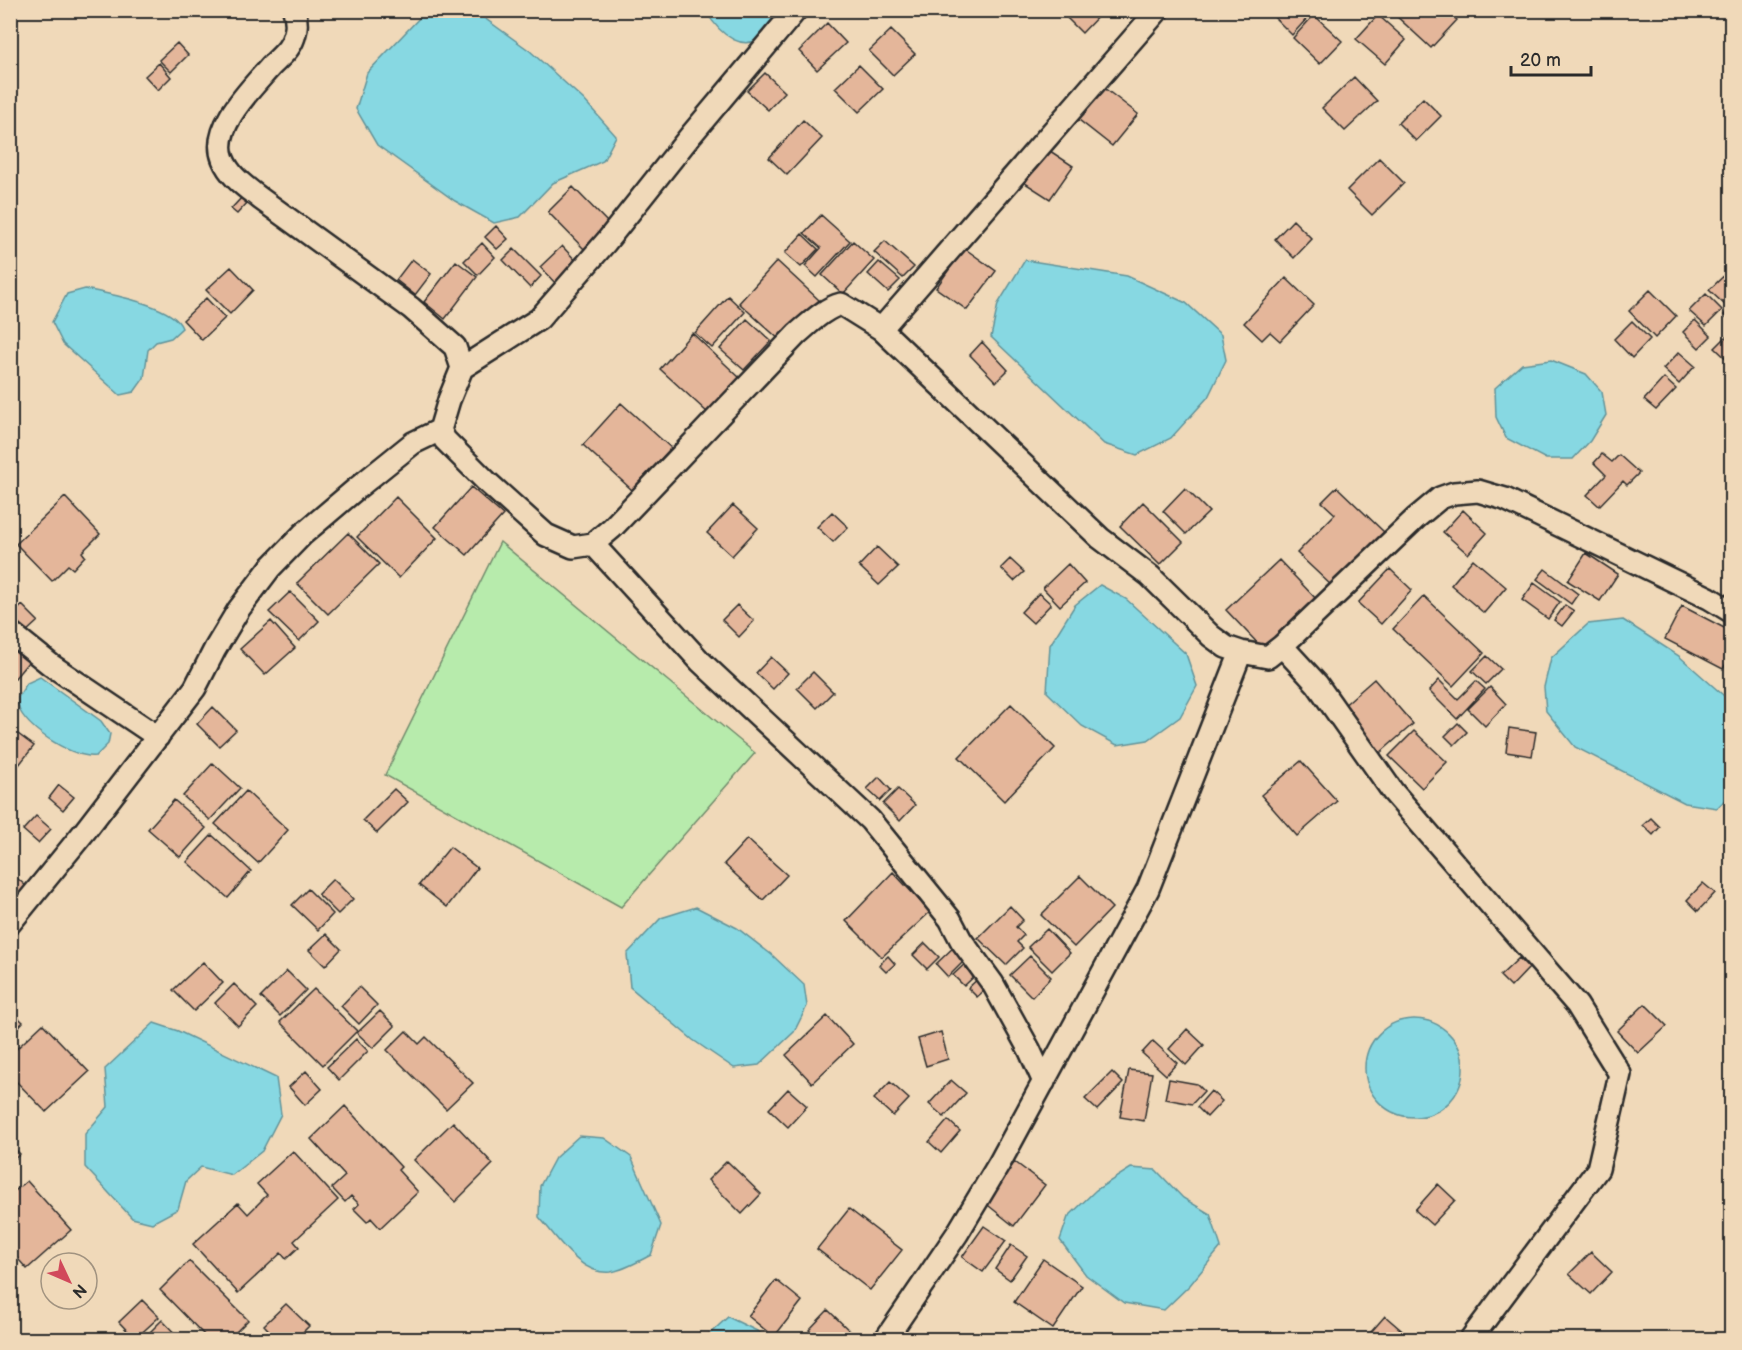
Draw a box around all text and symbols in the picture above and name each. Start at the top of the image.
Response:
scale bar [1511,39,1590,77]
text: 20 m [1520,50,1561,71]
north arrow [39,1251,99,1311]
text: N [68,1279,90,1301]

